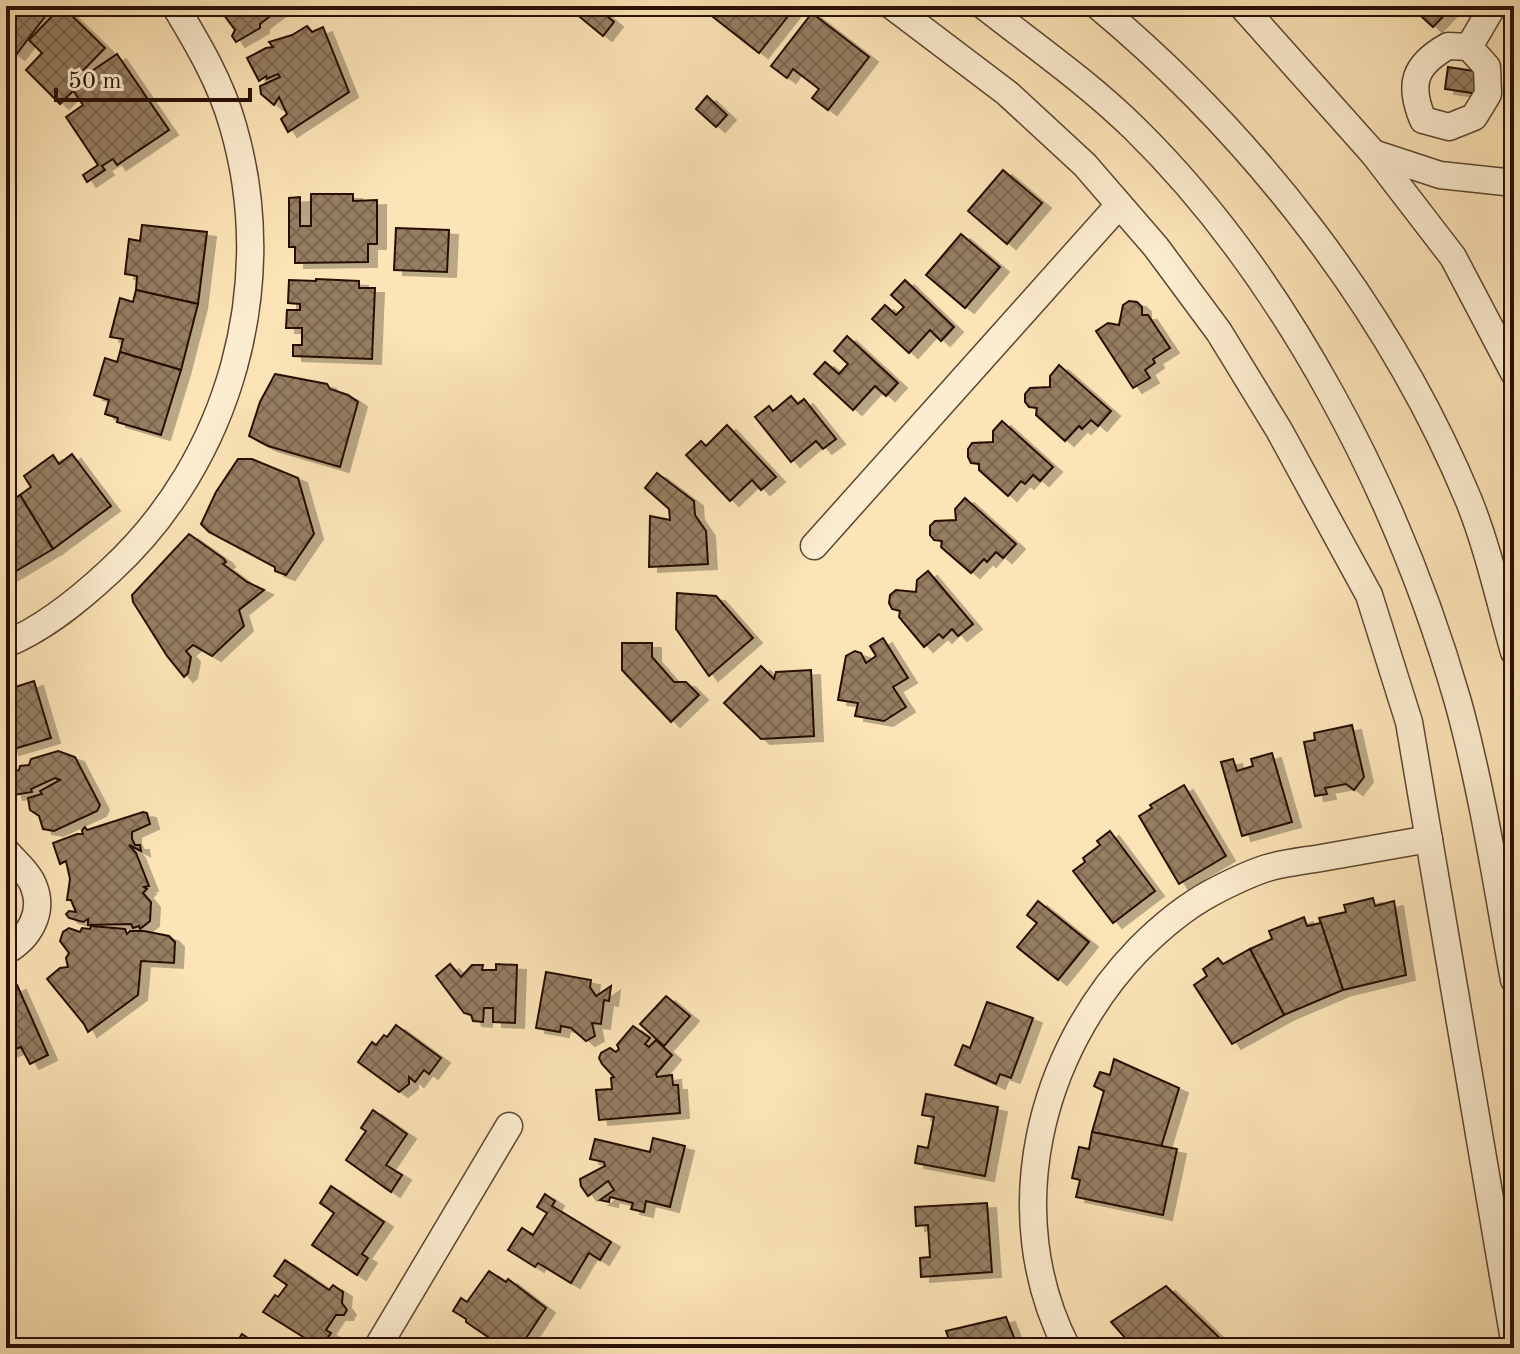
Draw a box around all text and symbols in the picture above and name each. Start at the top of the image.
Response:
scale bar [56,52,250,102]
text: 50 m [68,70,122,94]

